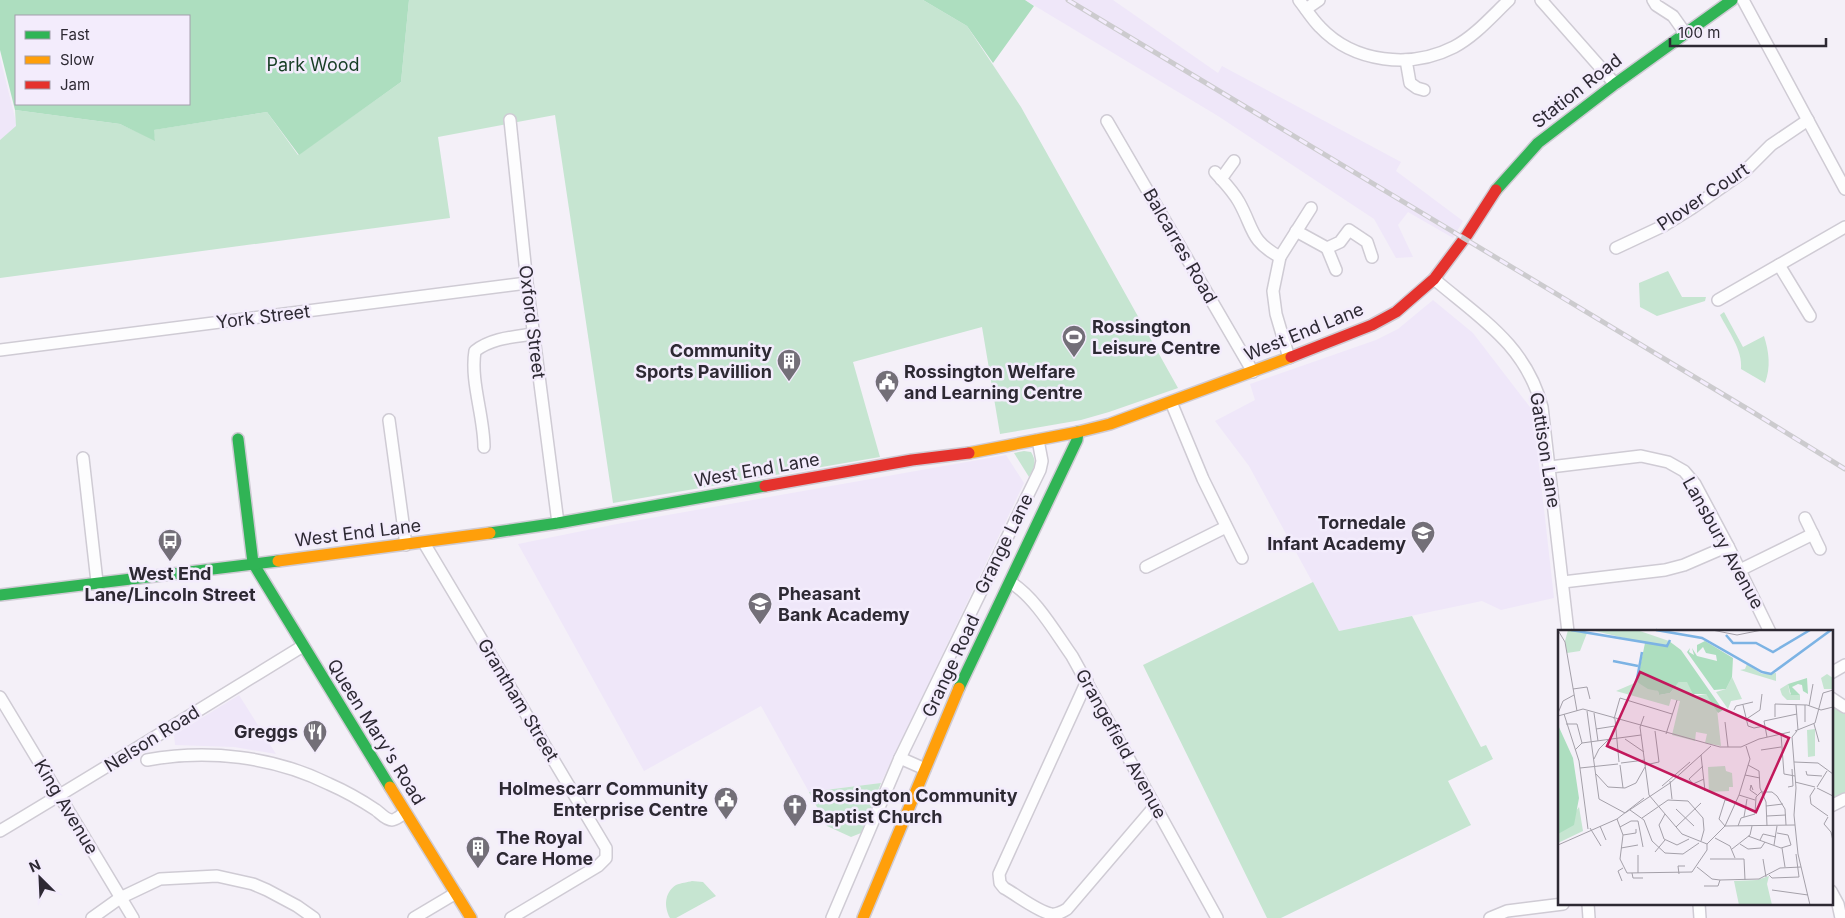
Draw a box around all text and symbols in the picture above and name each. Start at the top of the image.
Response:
legend [15,15,190,105]
scale bar [1670,15,1826,47]
text: 100 m [1678,23,1720,42]
text: Fast [60,25,90,44]
street label: Station Road [1528,49,1626,132]
text: Slow [60,50,94,69]
park label: Park Wood [266,54,360,75]
text: Jam [60,75,90,94]
street label: Plover Court [1653,158,1753,235]
street label: Balcarres Road [1139,185,1222,307]
street label: Oxford Street [515,264,550,380]
street label: West End Lane [1241,298,1366,365]
street label: York Street [215,300,311,333]
place label: Rossington Leisure Centre [1092,316,1221,358]
sports icon: Rossington Leisure Centre [1061,324,1087,358]
place label: Community Sports Pavillion [635,340,772,382]
building icon: Community Sports Pavillion [776,348,802,382]
place label: Rossington Welfare and Learning Centre [904,361,1083,403]
public building icon: Rossington Welfare and Learning Centre [874,369,900,403]
street label: Gattison Lane [1526,391,1565,509]
street label: West End Lane [693,448,821,491]
street label: Lansbury Avenue [1678,473,1768,612]
street label: Grange Lane [970,490,1037,597]
place label: Tornedale Infant Academy [1267,512,1406,554]
street label: West End Lane [294,514,422,551]
school or university icon: Tornedale Infant Academy [1410,520,1436,554]
bus stop icon: West End Lane/Lincoln Street [157,528,183,562]
place label: West End Lane/Lincoln Street [84,563,256,605]
place label: Pheasant Bank Academy [778,583,910,625]
school or university icon: Pheasant Bank Academy [747,591,773,625]
street label: Grange Road [918,611,984,721]
inset map [1558,630,1832,906]
street label: Grantham Street [474,635,563,765]
street label: Queen Mary's Road [323,655,430,809]
street label: Grangefield Avenue [1072,665,1171,822]
street label: Nelson Road [100,701,203,776]
restaurant icon: Greggs [302,719,328,753]
place label: Greggs [234,721,298,742]
street label: King Avenue [30,756,103,858]
place label: Holmescarr Community Enterprise Centre [499,778,708,820]
place label: Rossington Community Baptist Church [812,785,1018,827]
public building icon: Holmescarr Community Enterprise Centre [713,786,739,820]
church icon: Rossington Community Baptist Church [782,793,808,827]
place label: The Royal Care Home [496,827,594,869]
building icon: The Royal Care Home [465,835,491,869]
north arrow [15,853,65,903]
text: N [26,856,43,876]

